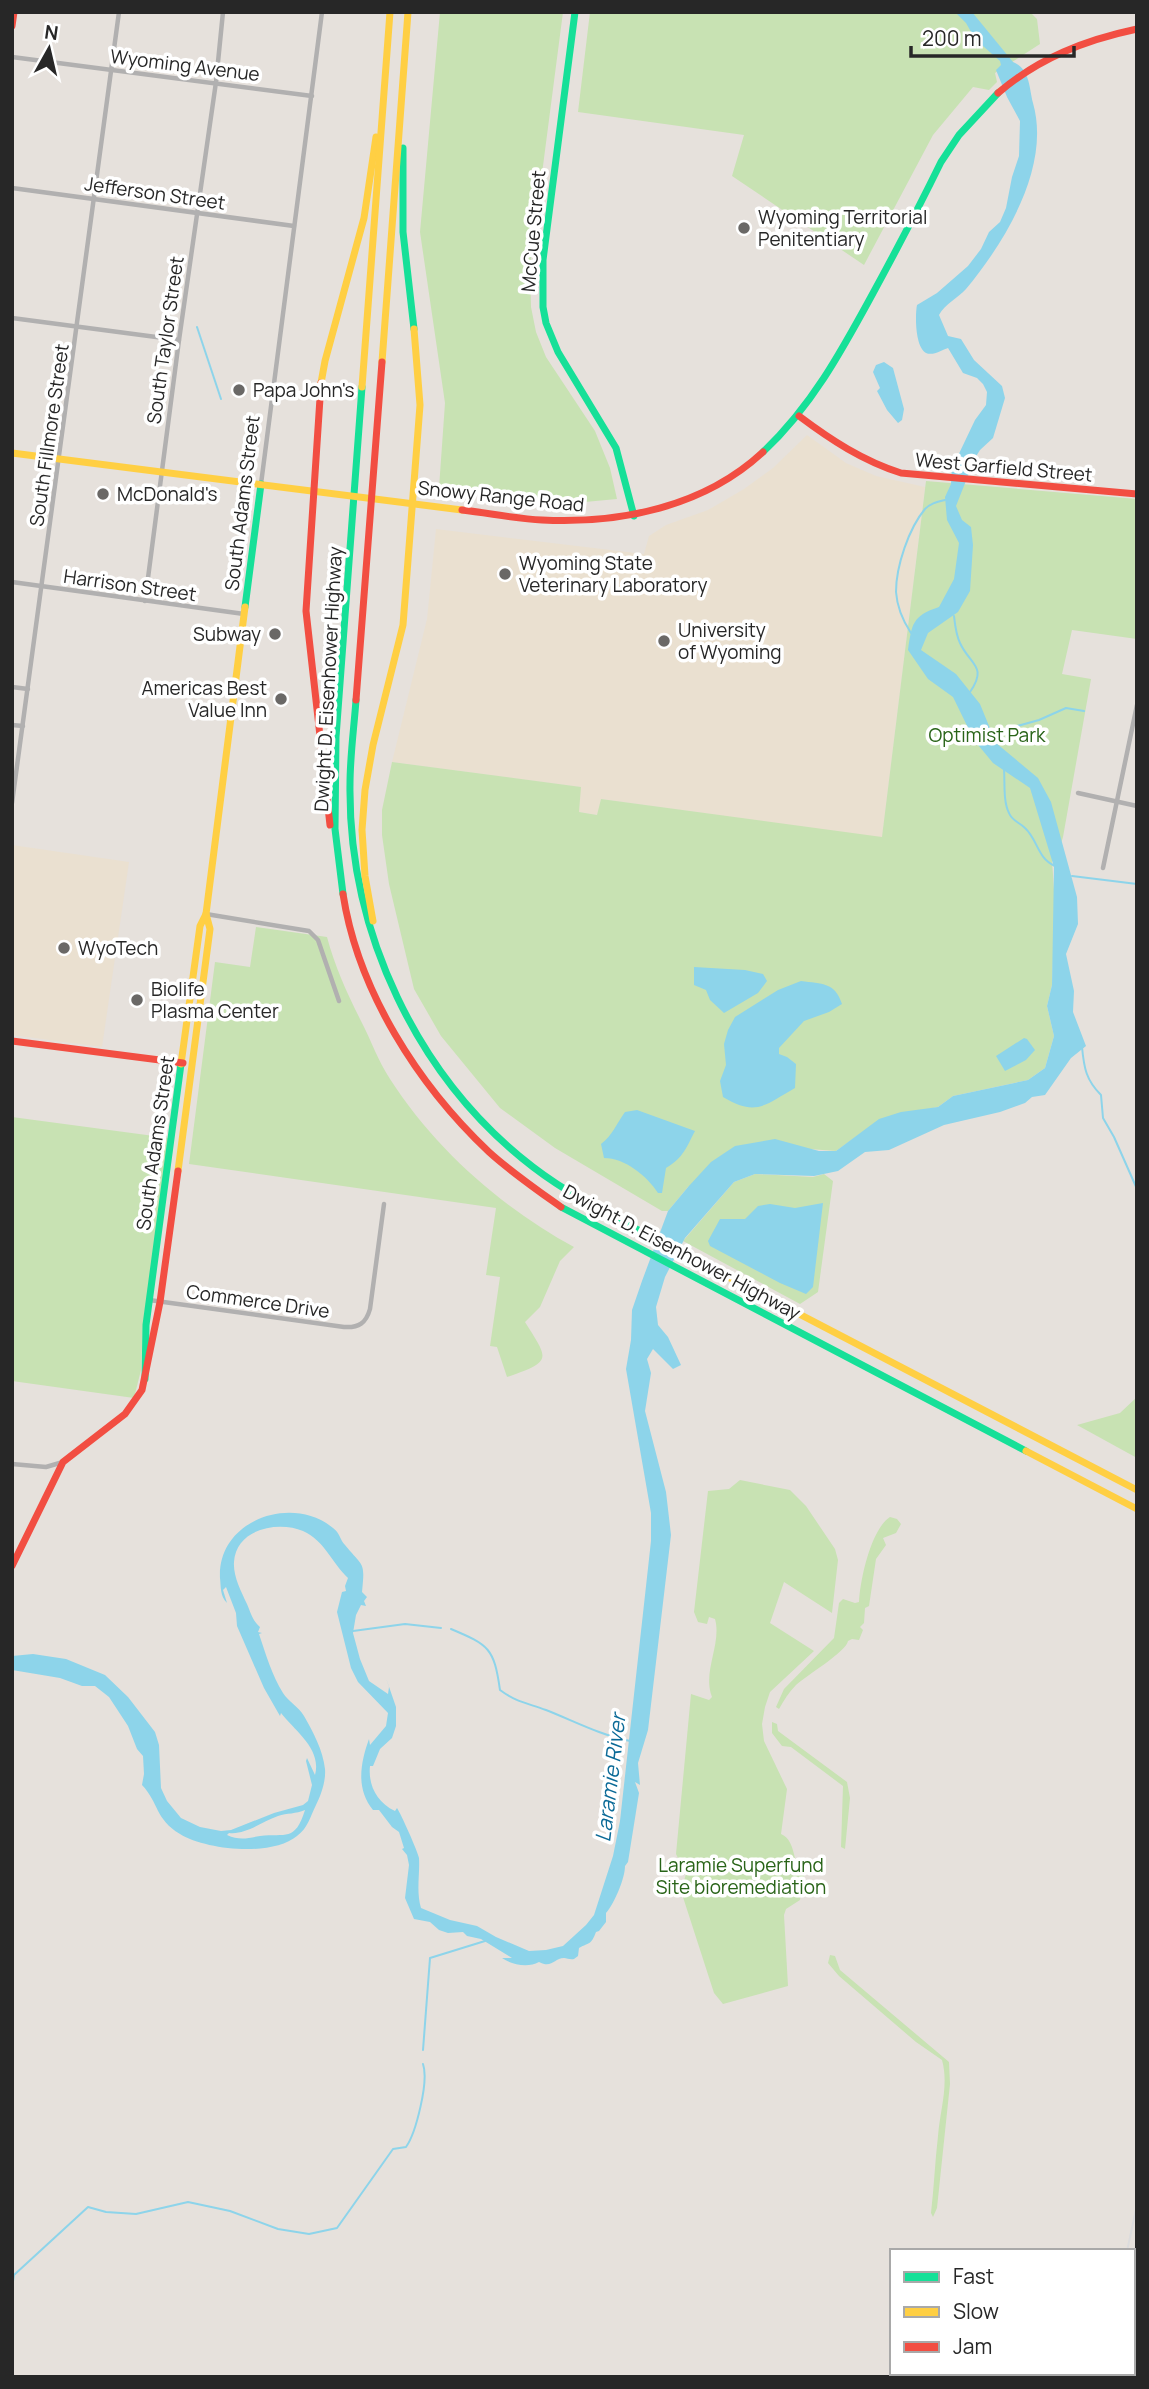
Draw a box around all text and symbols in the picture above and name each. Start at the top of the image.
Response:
north arrow [14,14,84,84]
scale bar [911,14,1074,58]
text: N [43,18,60,46]
text: 200 m [922,24,982,52]
street label: Wyoming Avenue [109,43,261,87]
street label: McCue Street [515,169,551,293]
street label: Jefferson Street [83,170,227,216]
place label: Wyoming Territorial Penitentiary [758,204,927,252]
marker: Wyoming Territorial Penitentiary [736,220,752,236]
street label: South Taylor Street [140,254,190,426]
street label: South Fillmore Street [23,342,75,528]
place label: Papa John's [253,377,355,403]
marker: Papa John's [231,382,247,398]
street label: South Adams Street [218,414,266,592]
street label: West Garfield Street [914,446,1094,488]
street label: Snowy Range Road [417,474,585,518]
place label: McDonald's [117,481,218,507]
marker: McDonald's [95,486,111,502]
street label: Dwight D. Eisenhower Highway [308,546,348,812]
place label: Wyoming State Veterinary Laboratory [519,550,707,598]
street label: Harrison Street [62,563,198,607]
marker: Wyoming State Veterinary Laboratory [497,566,513,582]
place label: University of Wyoming [678,617,782,665]
place label: Subway [193,621,261,647]
marker: Subway [267,626,283,642]
marker: University of Wyoming [656,633,672,649]
place label: Americas Best Value Inn [141,675,267,723]
marker: Americas Best Value Inn [273,691,289,707]
park label: Optimist Park [929,722,1046,748]
place label: WyoTech [78,935,158,961]
marker: WyoTech [56,940,72,956]
place label: Biolife Plasma Center [151,976,279,1024]
marker: Biolife Plasma Center [129,992,145,1008]
street label: South Adams Street [130,1054,180,1232]
street label: Dwight D. Eisenhower Highway [559,1178,805,1326]
street label: Commerce Drive [185,1278,331,1324]
water label: Laramie River [588,1710,632,1843]
park label: Laramie Superfund Site bioremediation [656,1852,826,1900]
legend [890,2249,1135,2375]
text: Fast [953,2262,994,2290]
text: Slow [953,2297,999,2325]
text: Jam [953,2332,992,2360]

